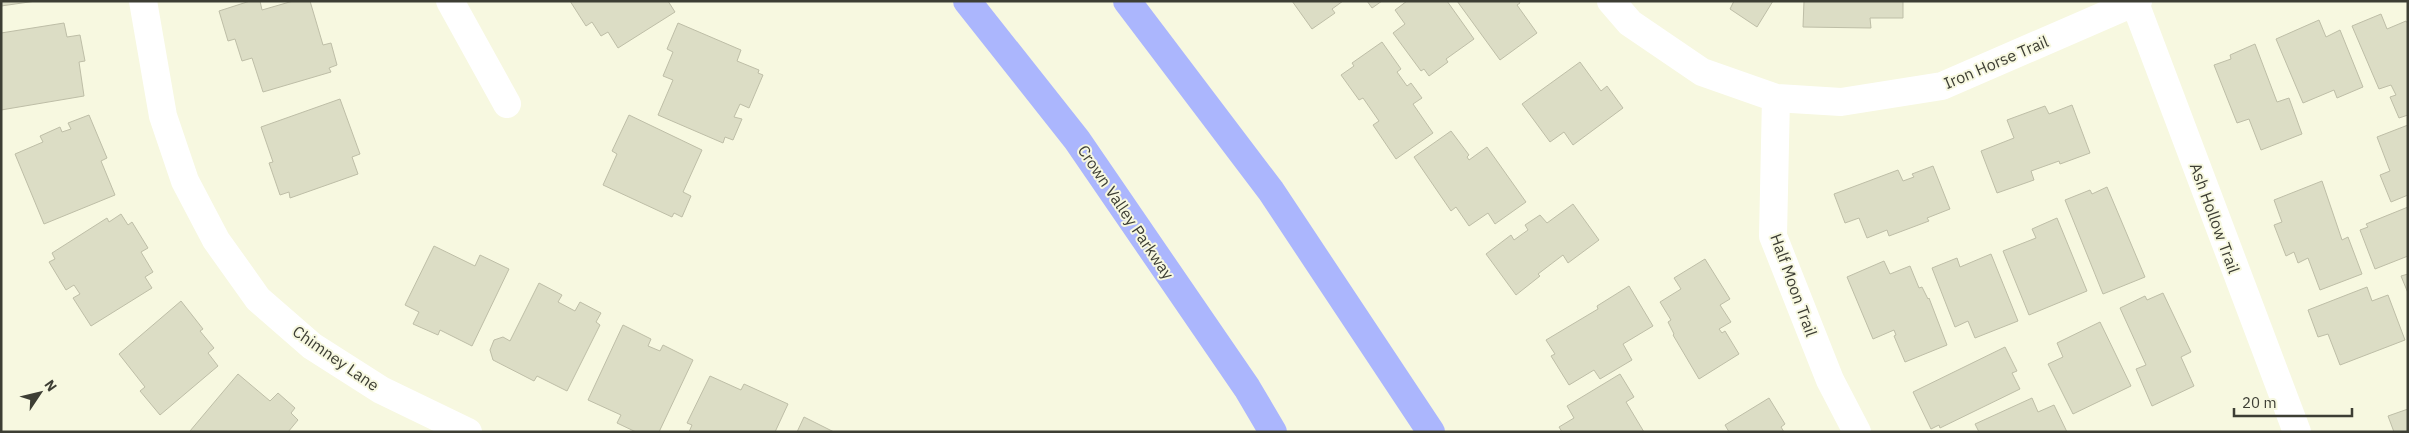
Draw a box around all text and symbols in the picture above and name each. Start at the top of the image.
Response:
street label: Iron Horse Trail [1941,31,2051,93]
street label: Crown Valley Parkway [1074,141,1178,283]
street label: Ash Hollow Trail [2186,160,2244,276]
street label: Half Moon Trail [1766,231,1822,339]
street label: Chimney Lane [289,321,383,395]
north arrow [15,368,65,418]
text: N [40,376,61,395]
scale bar [2234,386,2352,418]
text: 20 m [2242,393,2277,412]

